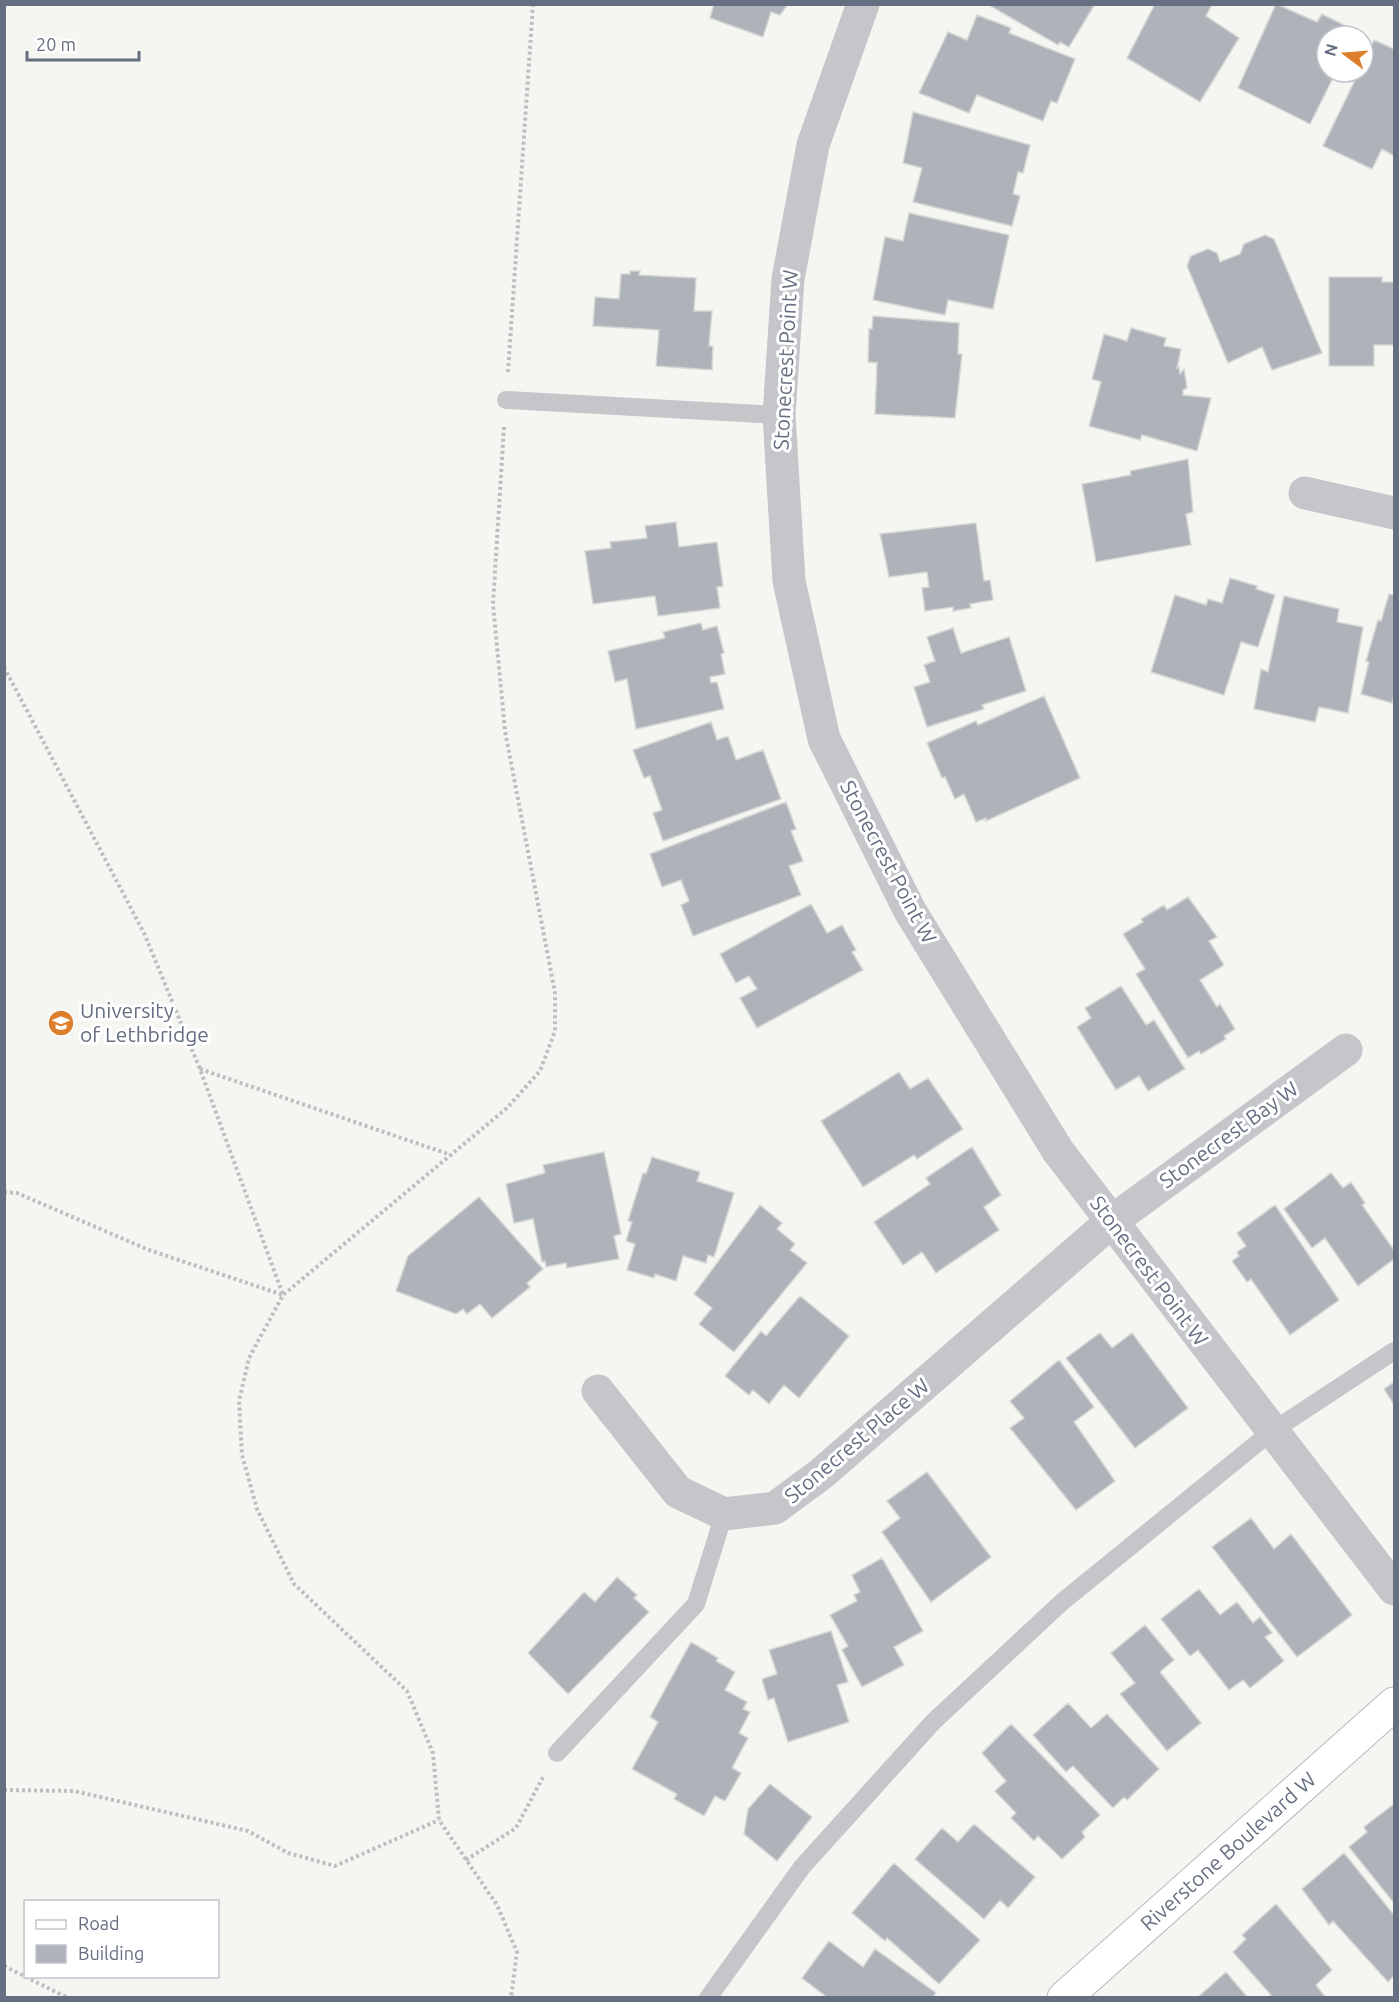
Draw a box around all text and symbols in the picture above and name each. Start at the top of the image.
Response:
scale bar [27,24,140,62]
north arrow [1315,24,1375,84]
text: 20 m [36,34,76,54]
text: N [1320,42,1341,58]
street label: Stonecrest Point W [768,269,802,451]
street label: Stonecrest Point W [836,776,942,947]
place label: University of Lethbridge [80,998,209,1046]
school or university icon: University of Lethbridge [46,1008,76,1038]
street label: Stonecrest Bay W [1155,1076,1302,1192]
street label: Stonecrest Point W [1086,1191,1214,1350]
street label: Stonecrest Place W [779,1373,933,1508]
street label: Riverstone Boulevard W [1135,1767,1320,1935]
legend [24,1900,219,1978]
text: Road [78,1913,120,1933]
text: Building [78,1943,144,1963]

